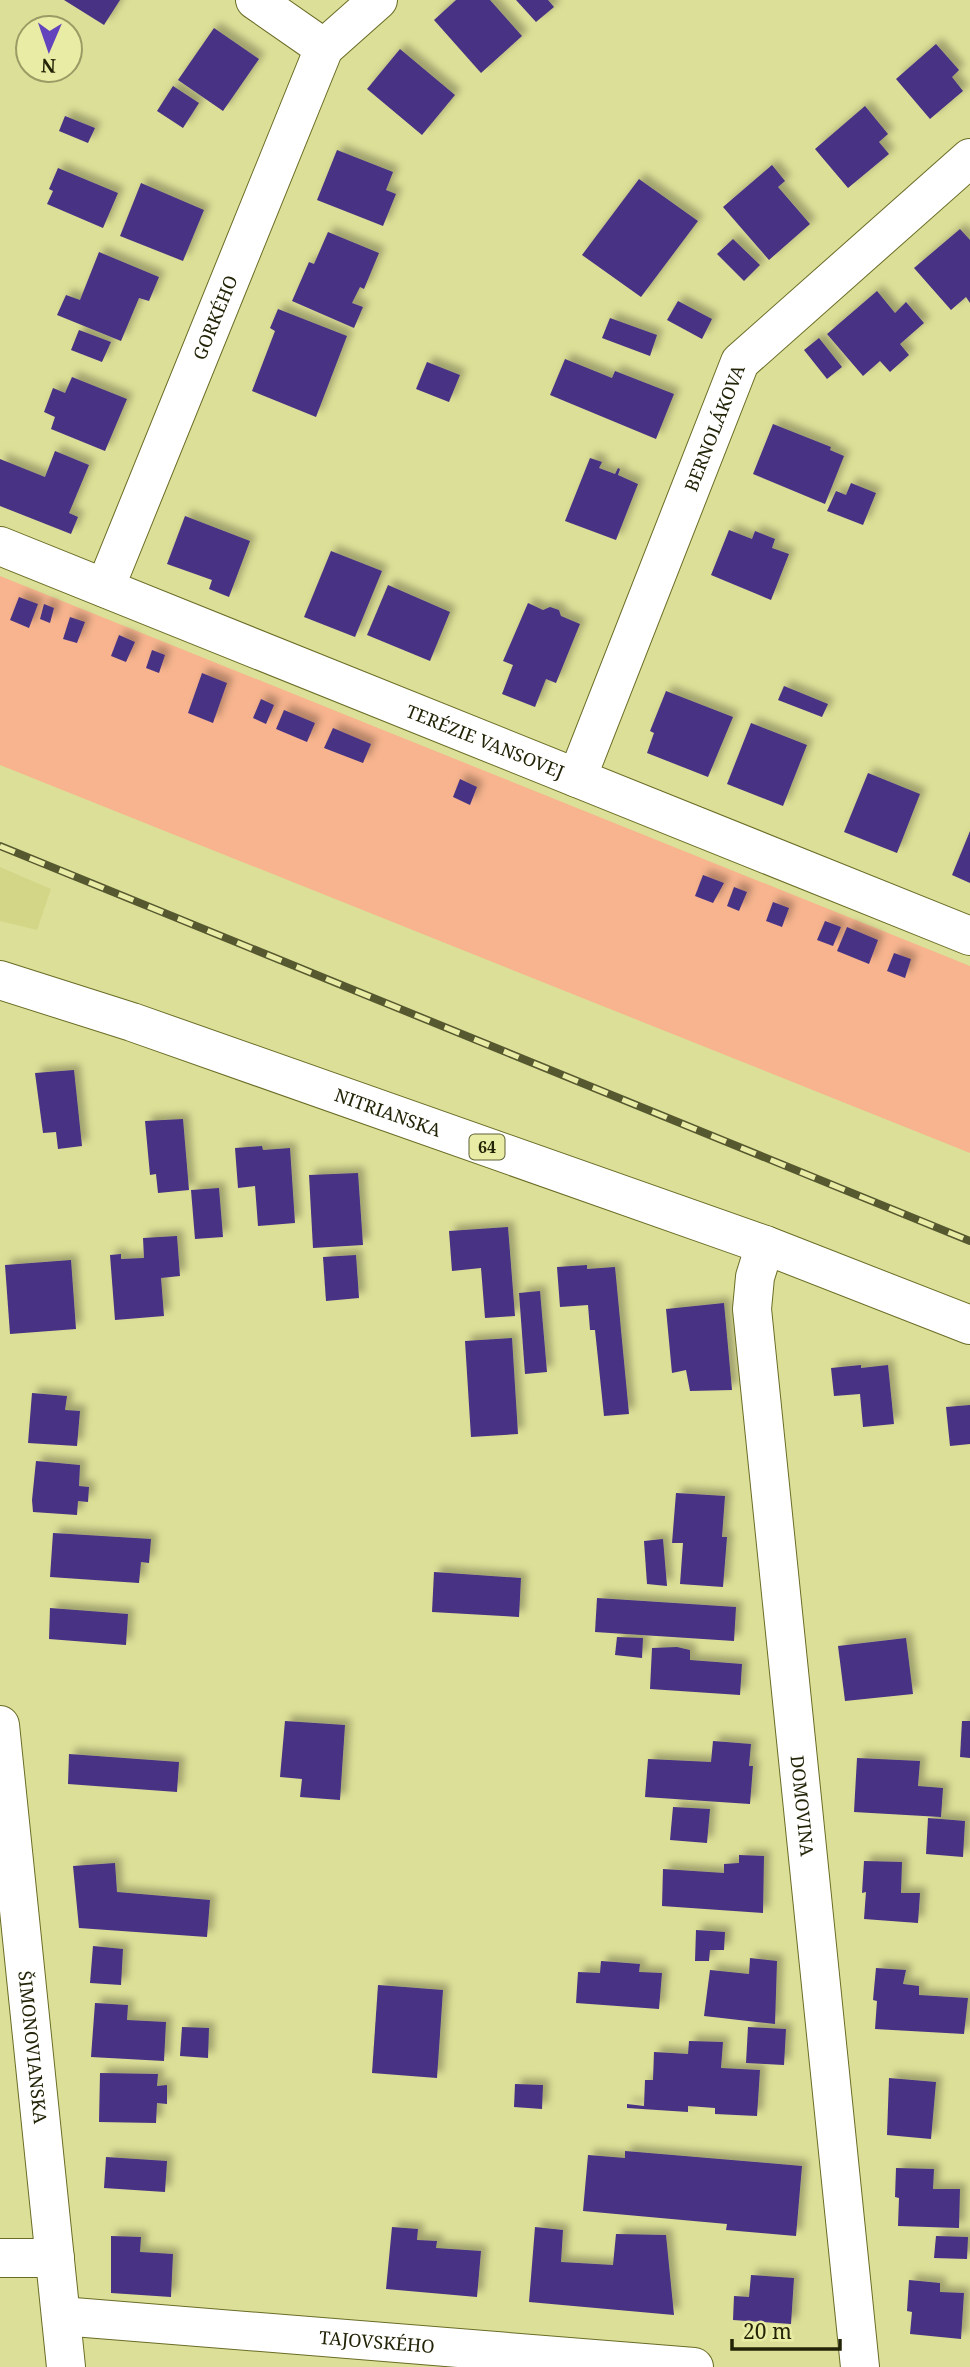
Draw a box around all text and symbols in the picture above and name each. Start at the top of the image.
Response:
north arrow [14,14,84,84]
text: N [40,53,56,79]
street label: GORKÉHO [187,271,243,363]
street label: BERNOLÁKOVA [678,361,750,495]
street label: TERÉZIE VANSOVEJ [403,699,568,784]
street label: NITRIANSKA [332,1082,445,1142]
road number: 64 [470,1134,504,1160]
street label: DOMOVINA [786,1754,820,1858]
street label: ŠIMONOVIANSKA [13,1970,53,2125]
scale bar [732,2308,841,2352]
text: 20 m [743,2317,792,2345]
street label: TAJOVSKÉHO [318,2325,436,2358]

